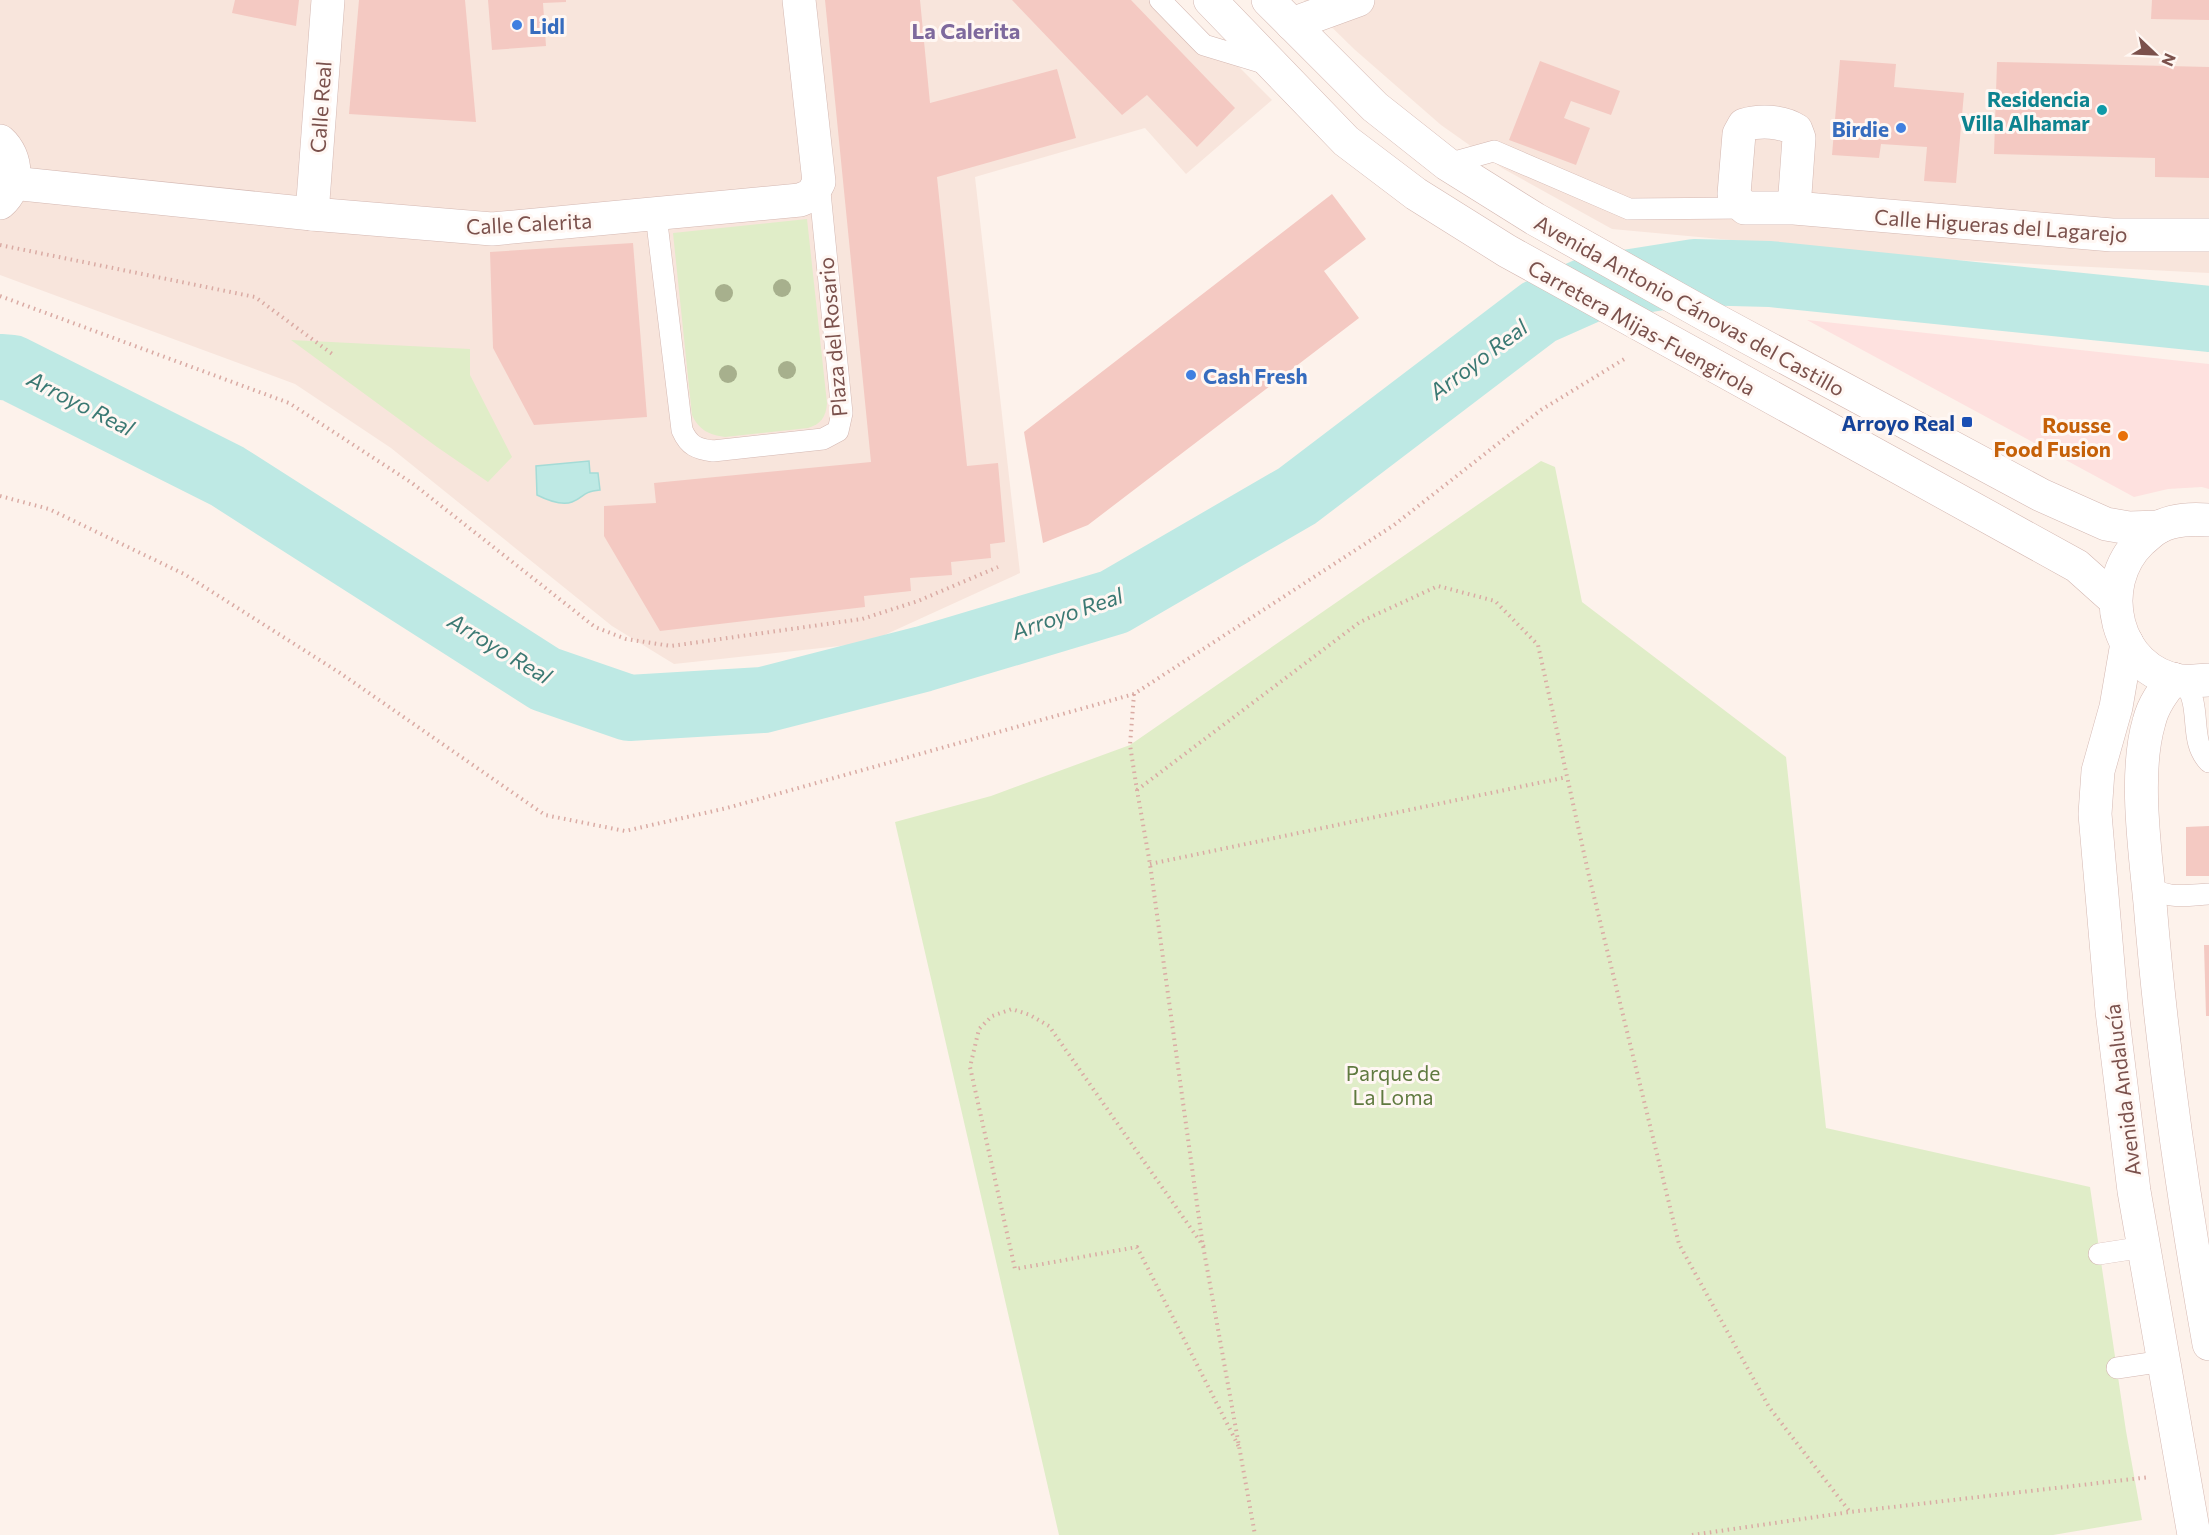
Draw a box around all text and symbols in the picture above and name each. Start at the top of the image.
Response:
place label: Lidl [529,13,565,38]
district label: La Calerita [912,17,1020,44]
marker: Lidl [510,18,524,32]
north arrow [2125,24,2185,84]
text: N [2158,51,2180,69]
street label: Calle Real [304,60,336,154]
place label: Residencia Villa Alhamar [1961,86,2090,135]
marker: Residencia Villa Alhamar [2095,103,2109,117]
place label: Birdie [1832,116,1889,141]
marker: Birdie [1894,121,1908,135]
street label: Calle Higueras del Lagarejo [1873,204,2129,246]
street label: Calle Calerita [465,207,593,239]
street label: Avenida Antonio Cánovas del Castillo [1531,209,1849,401]
street label: Carretera Mijas-Fuengirola [1524,254,1760,400]
street label: Plaza del Rosario [813,256,851,418]
water label: Arroyo Real [1423,313,1533,405]
place label: Cash Fresh [1203,363,1308,388]
water label: Arroyo Real [22,364,139,442]
marker: Cash Fresh [1184,368,1198,382]
place label: Arroyo Real [1842,410,1955,435]
place label: Rousse Food Fusion [1993,412,2111,461]
marker: Arroyo Real [1960,415,1974,429]
marker: Rousse Food Fusion [2116,429,2130,443]
water label: Arroyo Real [1007,581,1127,645]
water label: Arroyo Real [442,606,557,690]
street label: Avenida Andalucía [2099,1003,2145,1177]
park label: Parque de La Loma [1346,1060,1440,1109]

